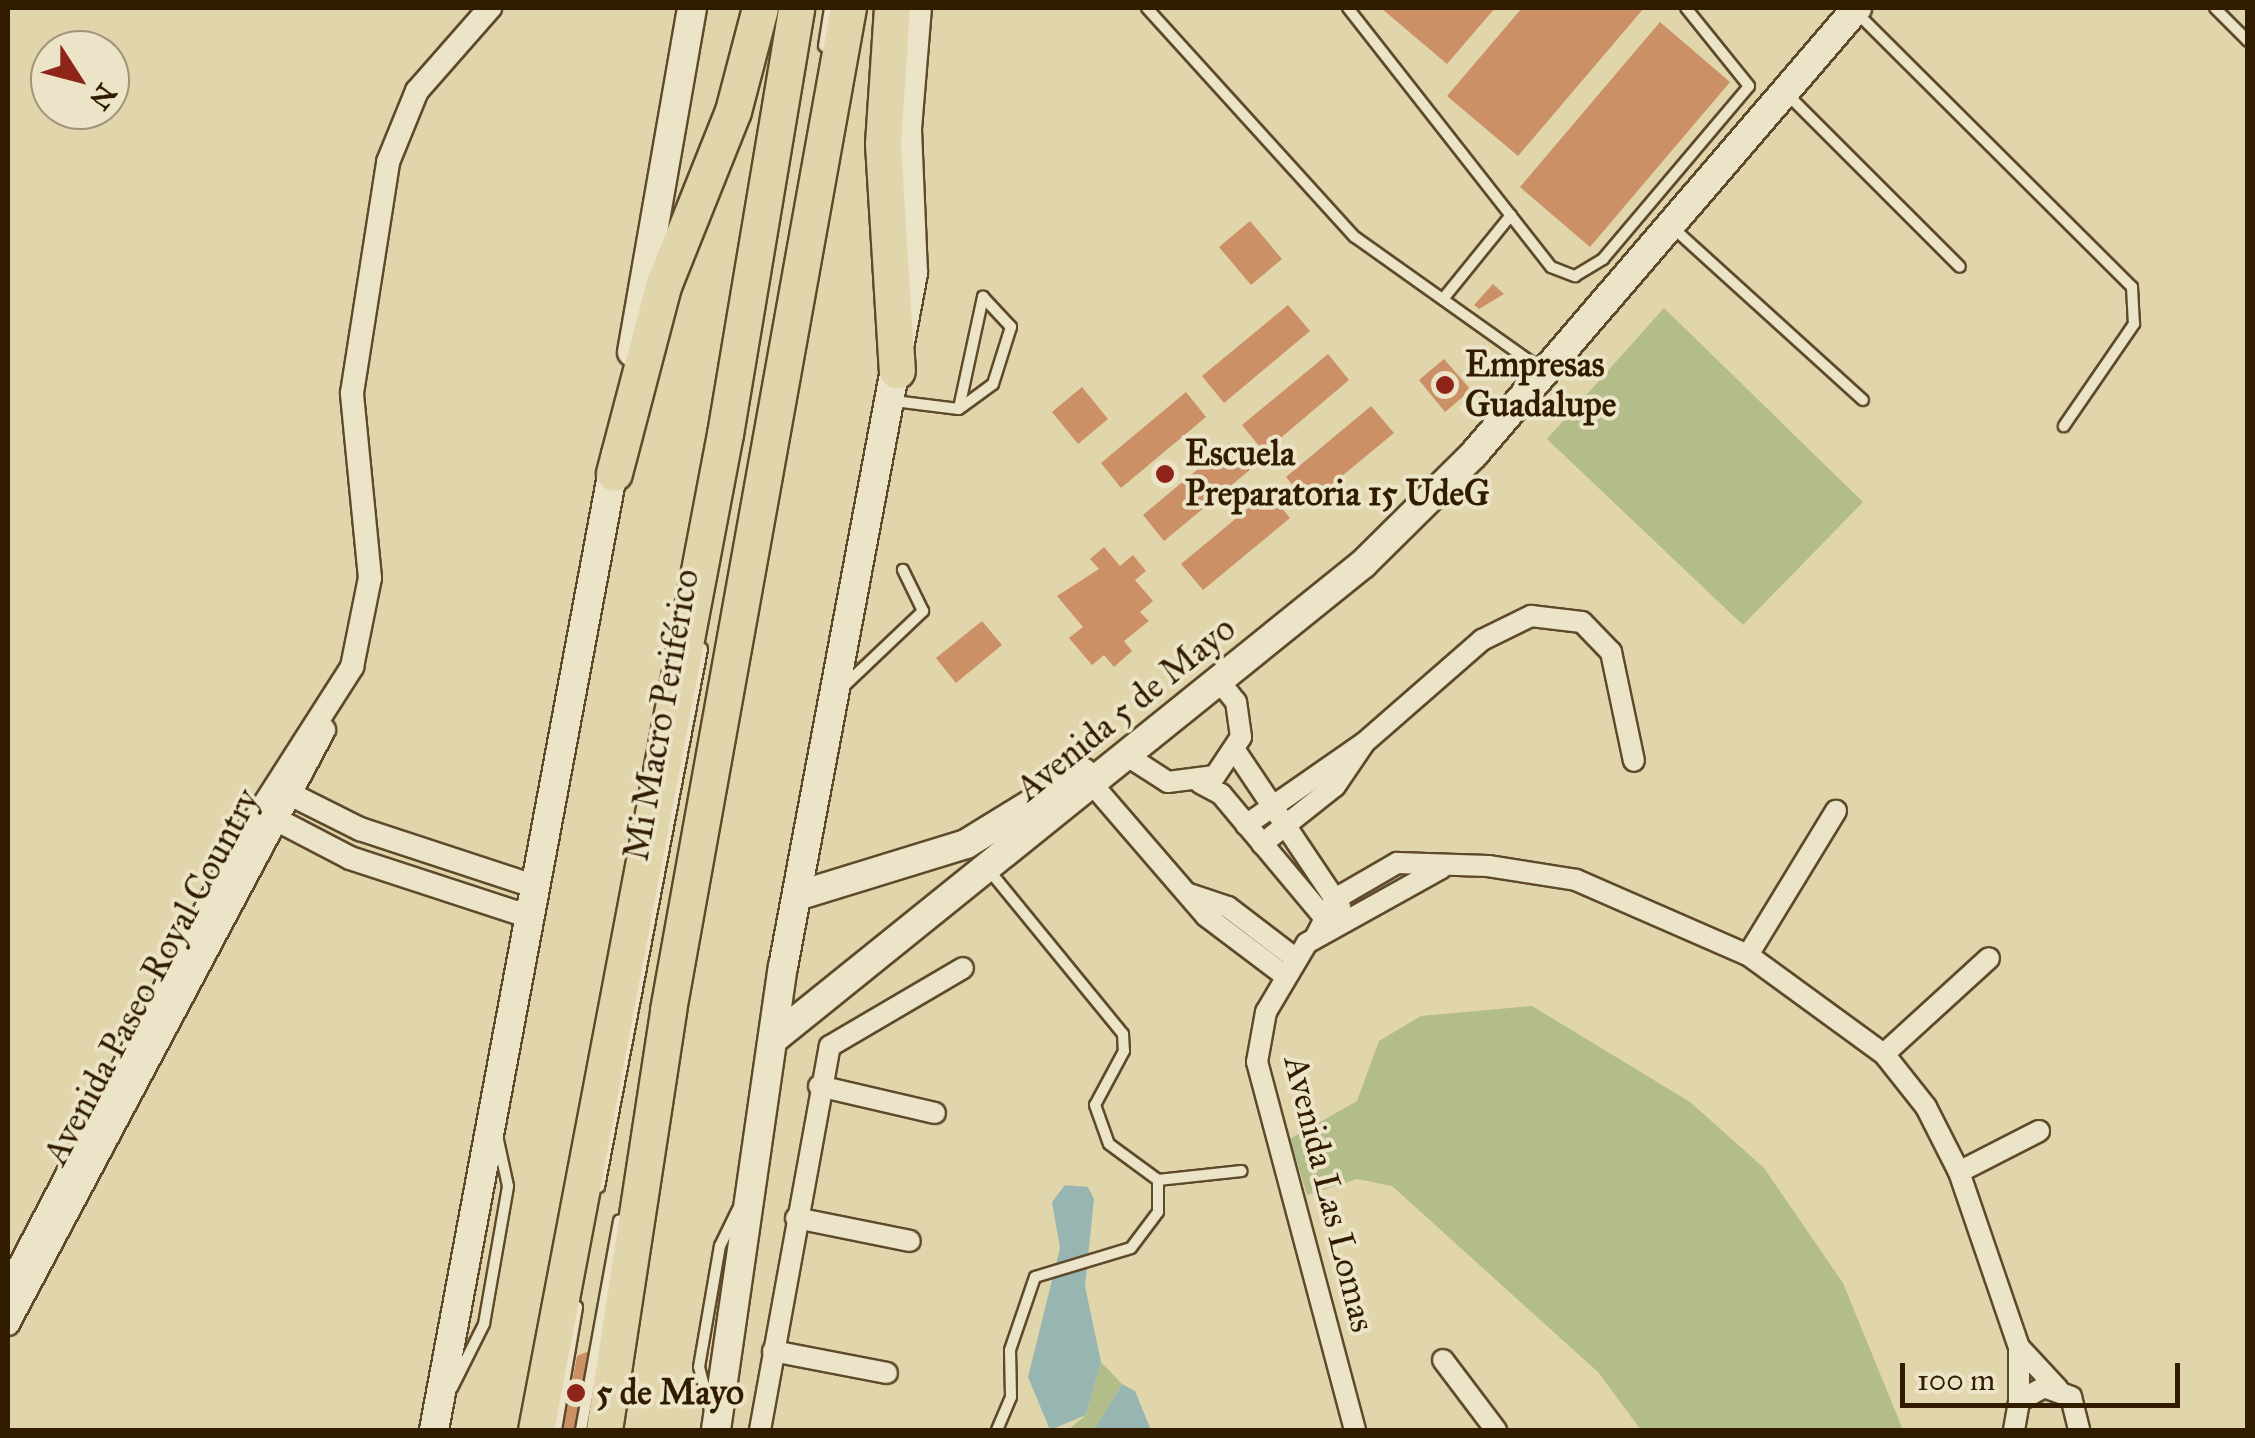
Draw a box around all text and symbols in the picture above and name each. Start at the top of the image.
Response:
north arrow [30,30,130,130]
text: N [82,77,124,117]
place label: Empresas Guadalupe [1465,344,1616,426]
marker: Empresas Guadalupe [1434,374,1456,396]
place label: Escuela Preparatoria 15 UdeG [1185,433,1490,515]
marker: Escuela Preparatoria 15 UdeG [1154,463,1176,485]
street label: Mi Macro Periférico [616,566,708,864]
street label: Avenida 5 de Mayo [1008,608,1244,810]
street label: Avenida Paseo Royal Country [35,782,269,1172]
street label: Avenida Las Lomas [1274,1052,1384,1336]
scale bar [1905,1343,2185,1405]
text: 100 m [1917,1362,1995,1398]
place label: 5 de Mayo [596,1372,744,1414]
marker: 5 de Mayo [565,1382,587,1404]

